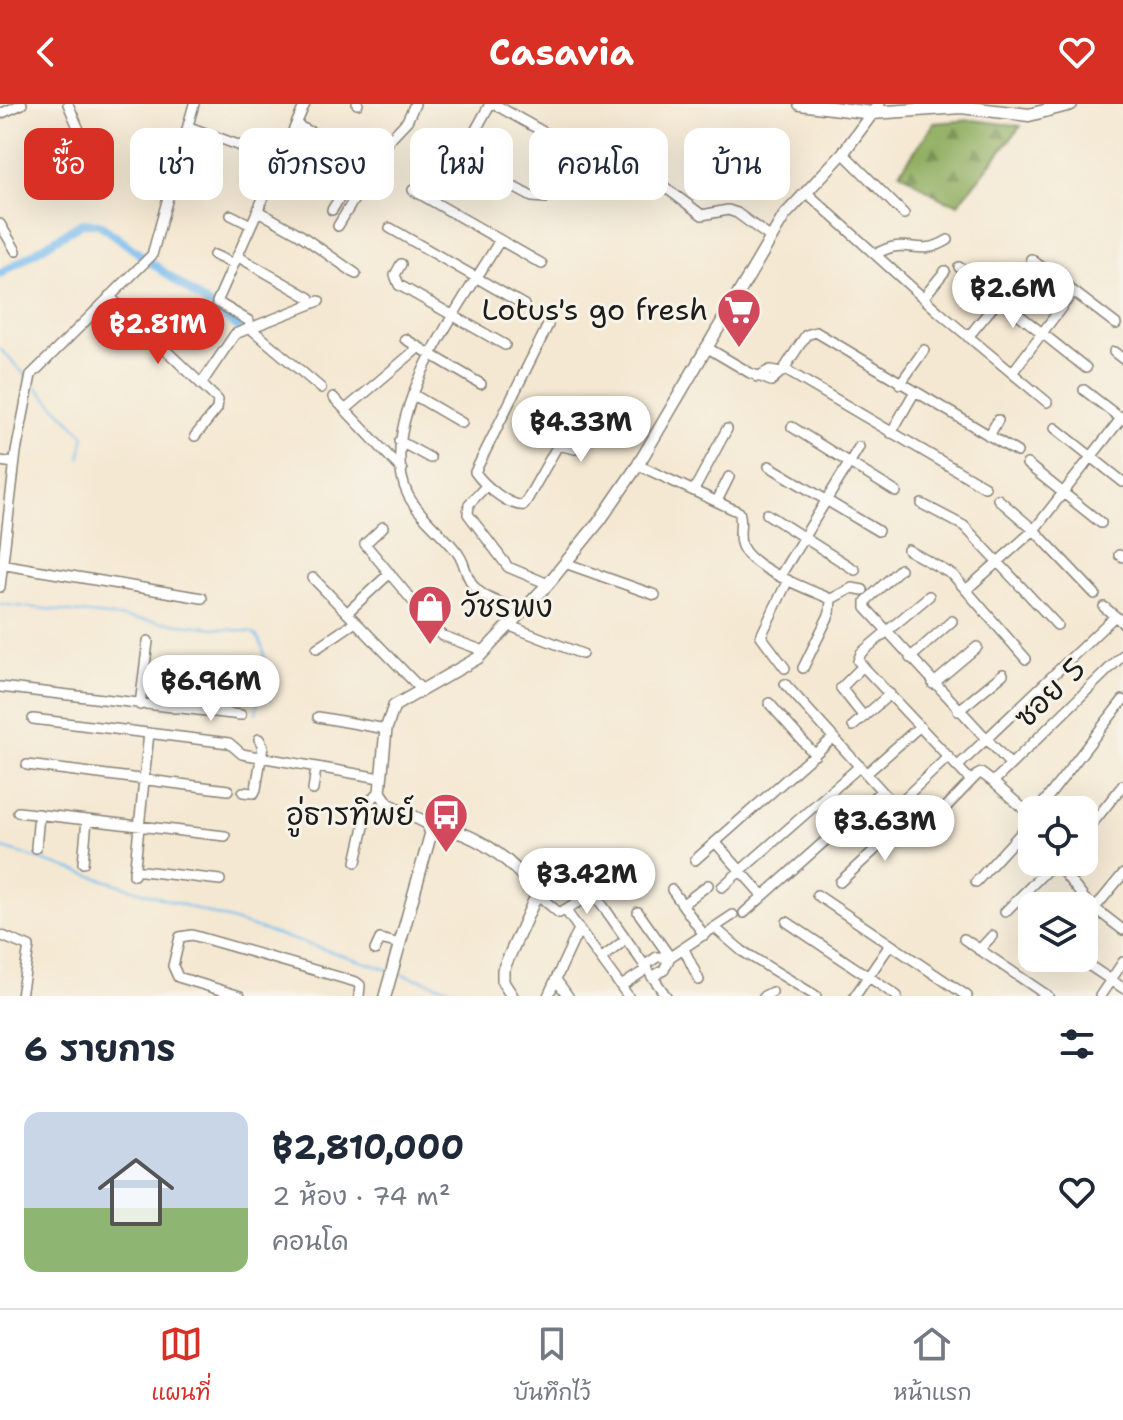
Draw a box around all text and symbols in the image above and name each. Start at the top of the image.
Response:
text: Casavia [489,28,634,77]
icon: back [24,30,68,74]
icon: heart [1055,30,1099,74]
chip: ซื้อ [24,128,114,200]
chip: เช่า [130,128,223,200]
chip: ตัวกรอง [239,128,394,200]
chip: ใหม่ [410,128,513,200]
chip: คอนโด [529,128,668,200]
chip: บ้าน [684,128,790,200]
pin: ฿2.6M [957,262,1069,330]
text: ฿2.6M [970,270,1056,305]
supermarket icon: Lotus's go fresh [715,286,763,349]
place label: Lotus's go fresh [482,289,708,330]
pin: ฿2.81M [93,298,223,366]
text: ฿2.81M [109,306,207,341]
pin: ฿4.33M [516,396,646,464]
text: ฿4.33M [530,404,632,439]
shop icon: วัชรพง [406,583,454,646]
place label: วัชรพง [461,586,553,627]
street label: ซอย 5 [1005,649,1094,737]
pin: ฿6.96M [146,655,276,723]
text: ฿6.96M [161,663,261,698]
bus stop icon: อู่ธารทิพย์ [422,791,470,854]
place label: อู่ธารทิพย์ [286,794,415,837]
pin: ฿3.63M [820,795,950,863]
map controls [1018,796,1098,972]
button: locate [1018,796,1098,876]
text: ฿3.63M [834,803,936,838]
pin: ฿3.42M [522,848,652,916]
text: ฿3.42M [536,856,638,891]
button: layers [1018,892,1098,972]
icon: filters [1055,1022,1099,1066]
text: 6 รายการ [24,1026,176,1072]
text: ฿2,810,000 [272,1124,464,1170]
icon: home [88,1144,184,1240]
icon: heart [1055,1170,1099,1214]
text: 2 ห้อง · 74 m² [272,1178,451,1213]
text: คอนโด [272,1223,349,1258]
tab: แผนที่ [151,1322,211,1408]
tab: บันทึกไว้ [513,1322,591,1408]
tab: หน้าแรก [893,1322,972,1408]

